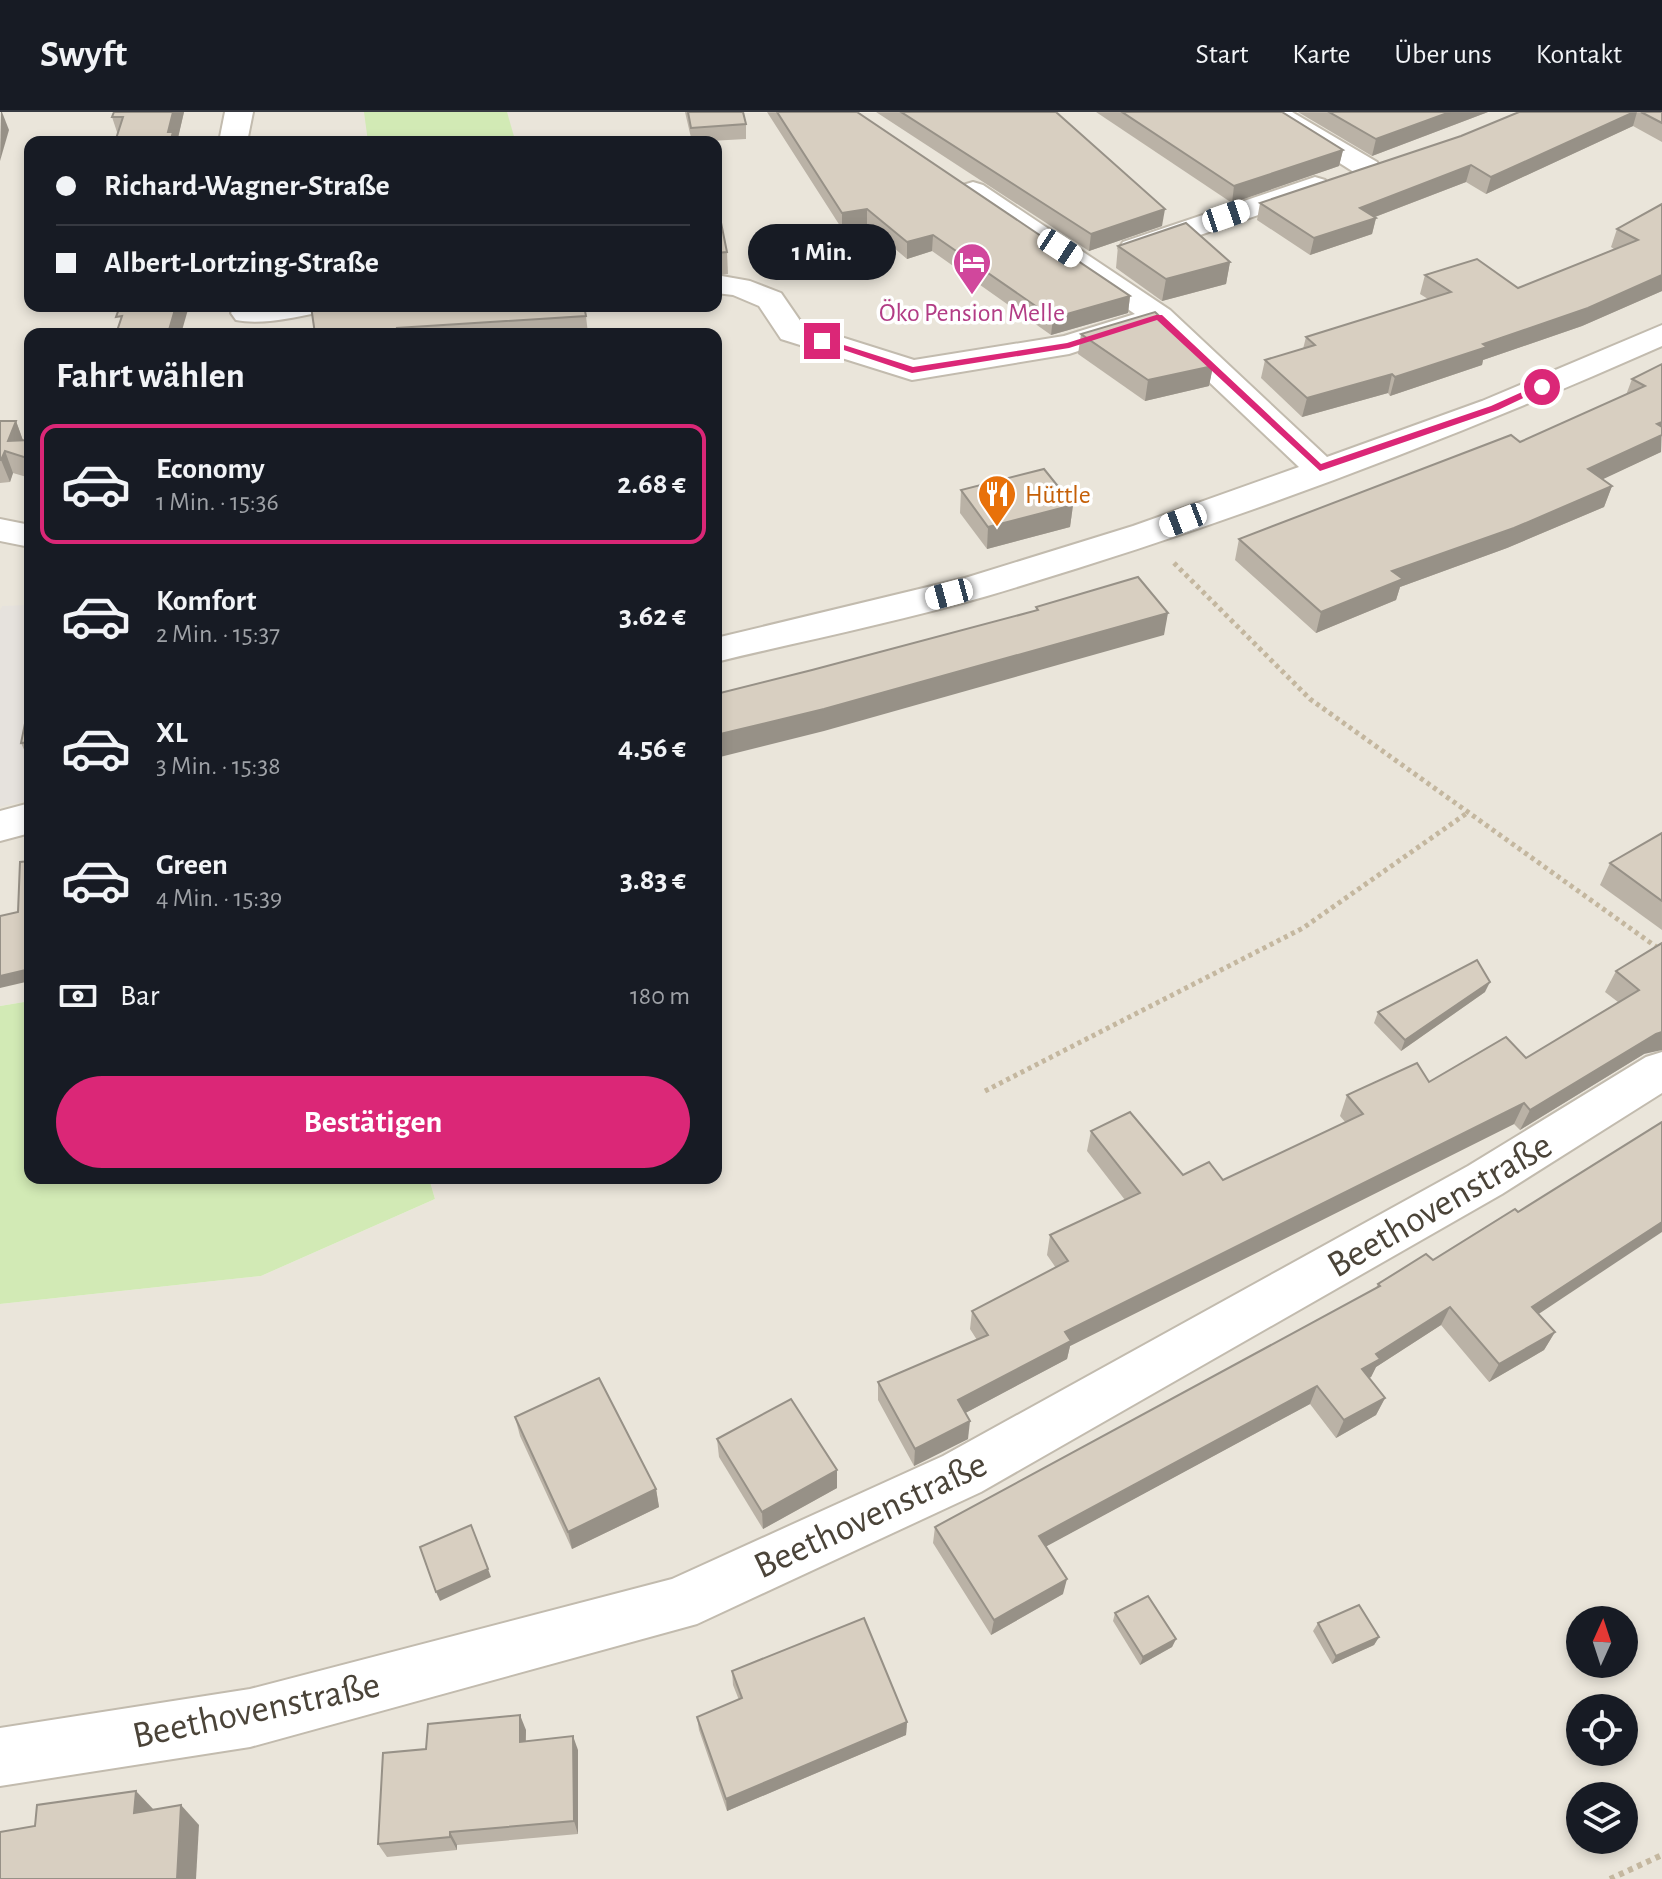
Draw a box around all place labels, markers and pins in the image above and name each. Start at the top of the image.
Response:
hotel icon: Öko Pension Melle [951,241,993,296]
place label: Öko Pension Melle [879,299,1065,326]
restaurant icon: Hüttle [976,473,1018,528]
place label: Hüttle [1025,482,1091,508]

